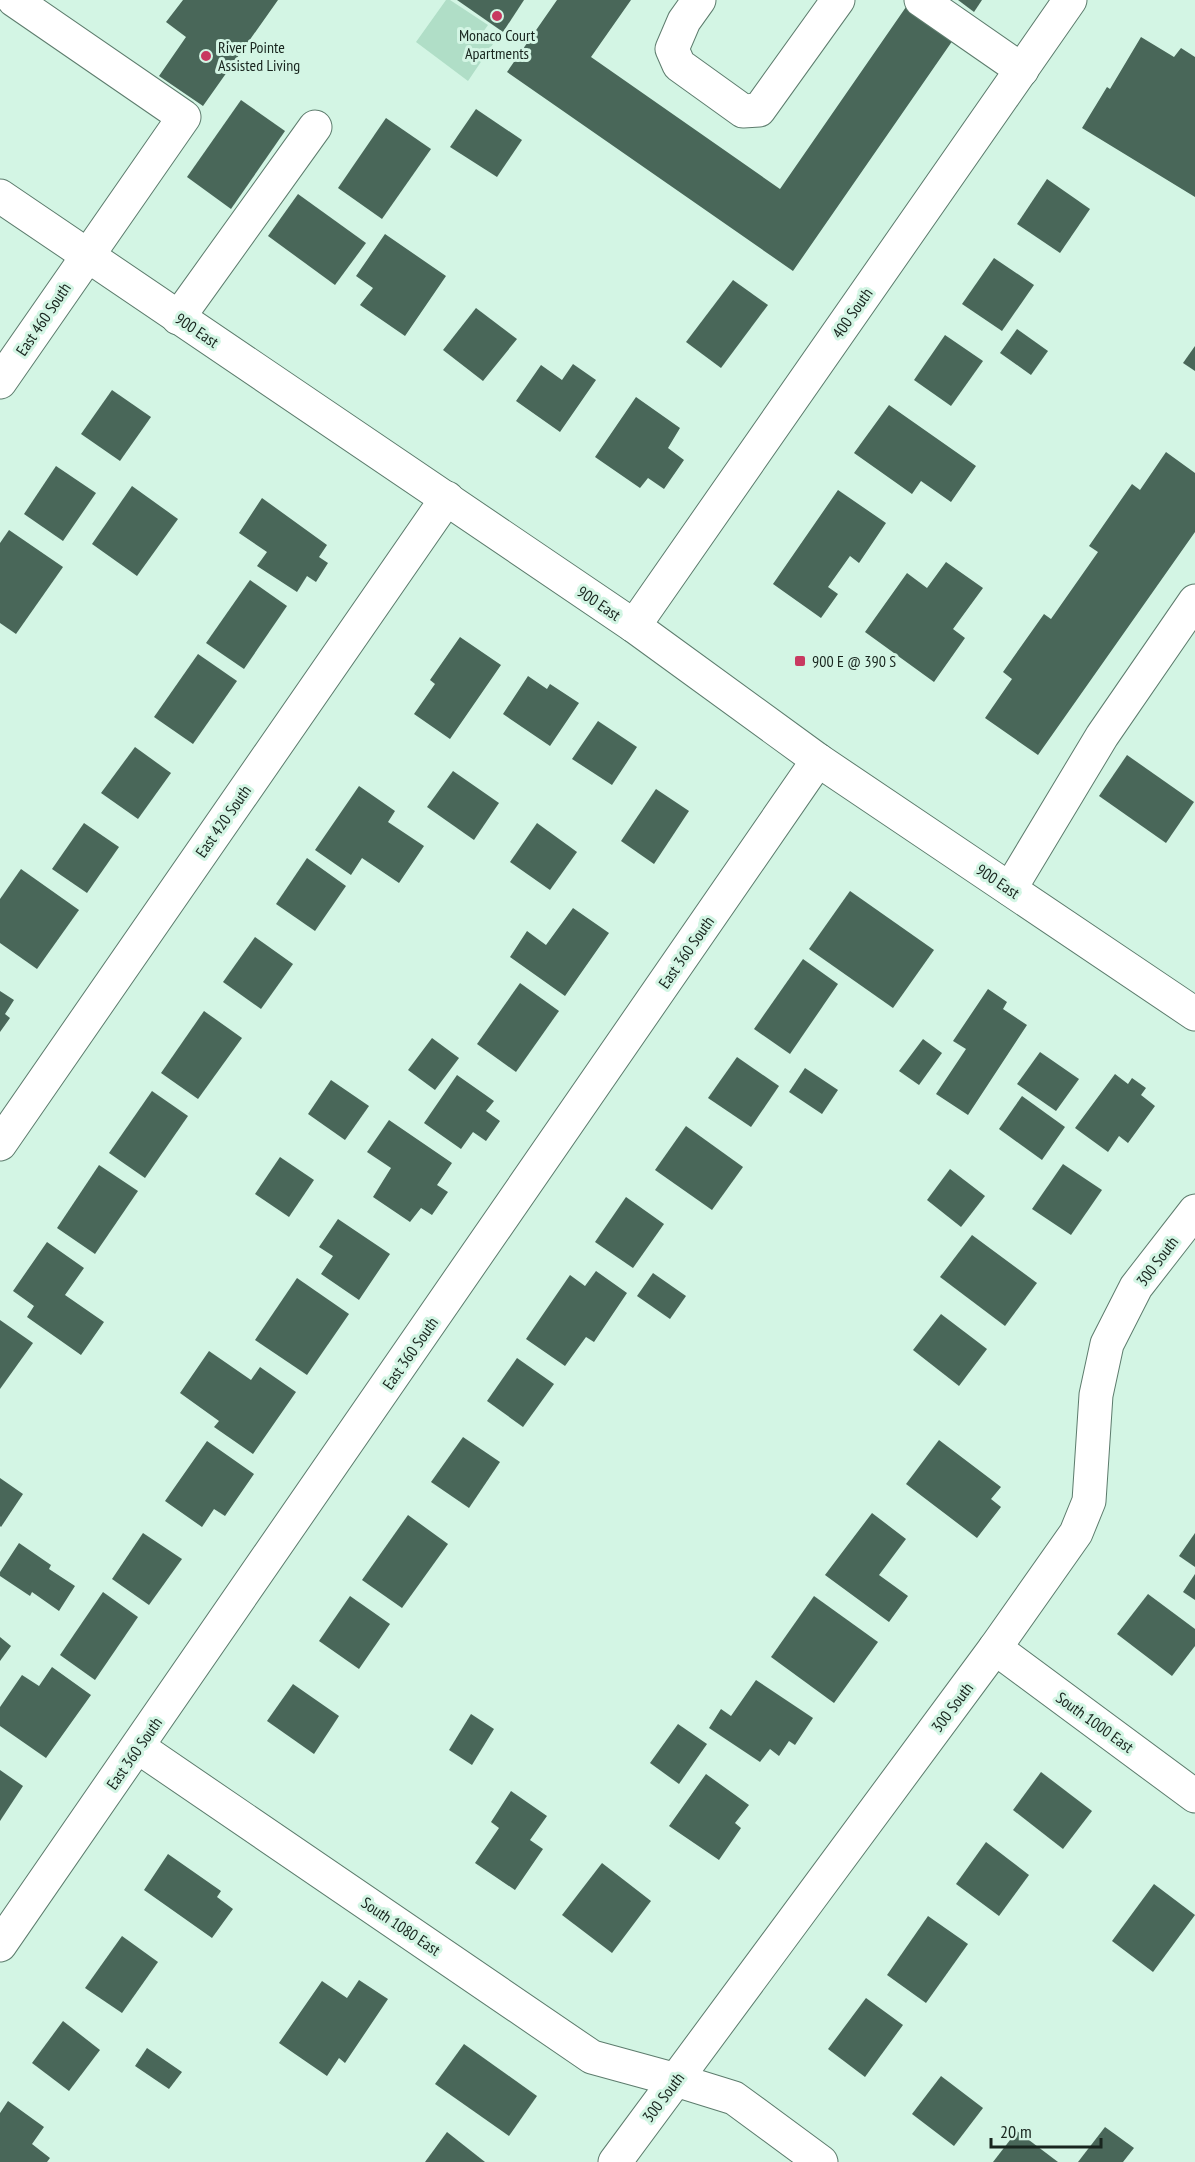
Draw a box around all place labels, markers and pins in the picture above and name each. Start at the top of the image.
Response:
marker: Monaco Court Apartments [490,9,504,23]
place label: Monaco Court Apartments [459,25,536,63]
place label: River Pointe Assisted Living [218,37,300,75]
marker: River Pointe Assisted Living [199,49,213,63]
place label: 900 E @ 390 S [812,651,896,671]
marker: 900 E @ 390 S [793,654,807,668]

